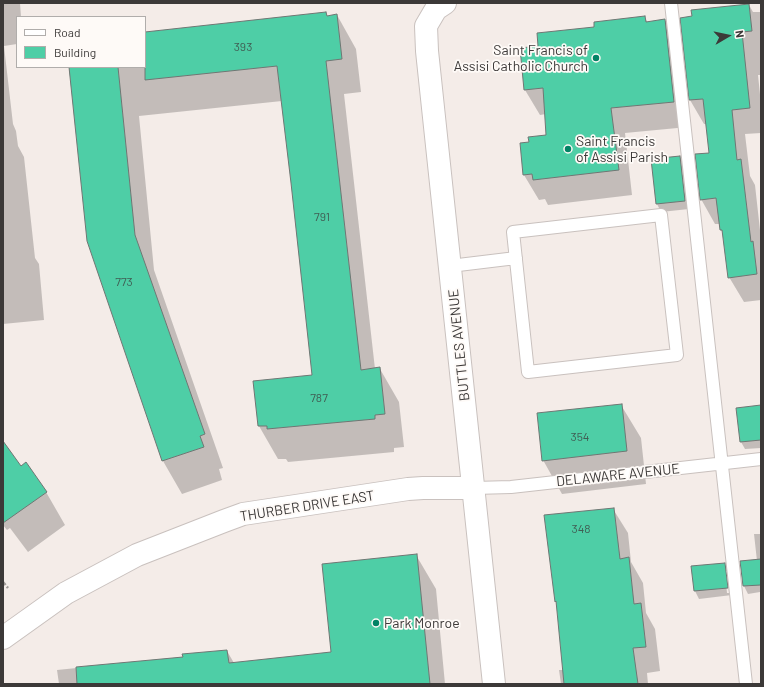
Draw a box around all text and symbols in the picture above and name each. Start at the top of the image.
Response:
legend [16,16,146,68]
north arrow [708,16,748,56]
text: Road [54,25,81,39]
text: N [733,29,747,39]
house number: 393 [234,40,252,54]
place label: Saint Francis of Assisi Catholic Church [454,42,588,74]
text: Building [54,45,96,59]
marker: Saint Francis of Assisi Catholic Church [591,53,601,63]
place label: Saint Francis of Assisi Parish [576,133,668,166]
marker: Saint Francis of Assisi Parish [563,144,573,154]
house number: 791 [314,210,330,224]
house number: 773 [115,275,133,289]
street label: BUTTLES AVENUE [445,288,473,402]
house number: 787 [310,391,328,405]
house number: 354 [571,430,589,444]
street label: DELAWARE AVENUE [555,460,681,490]
street label: THURBER DRIVE EAST [239,487,375,525]
house number: 348 [571,522,591,536]
place label: Park Monroe [384,615,460,631]
marker: Park Monroe [371,618,381,628]

